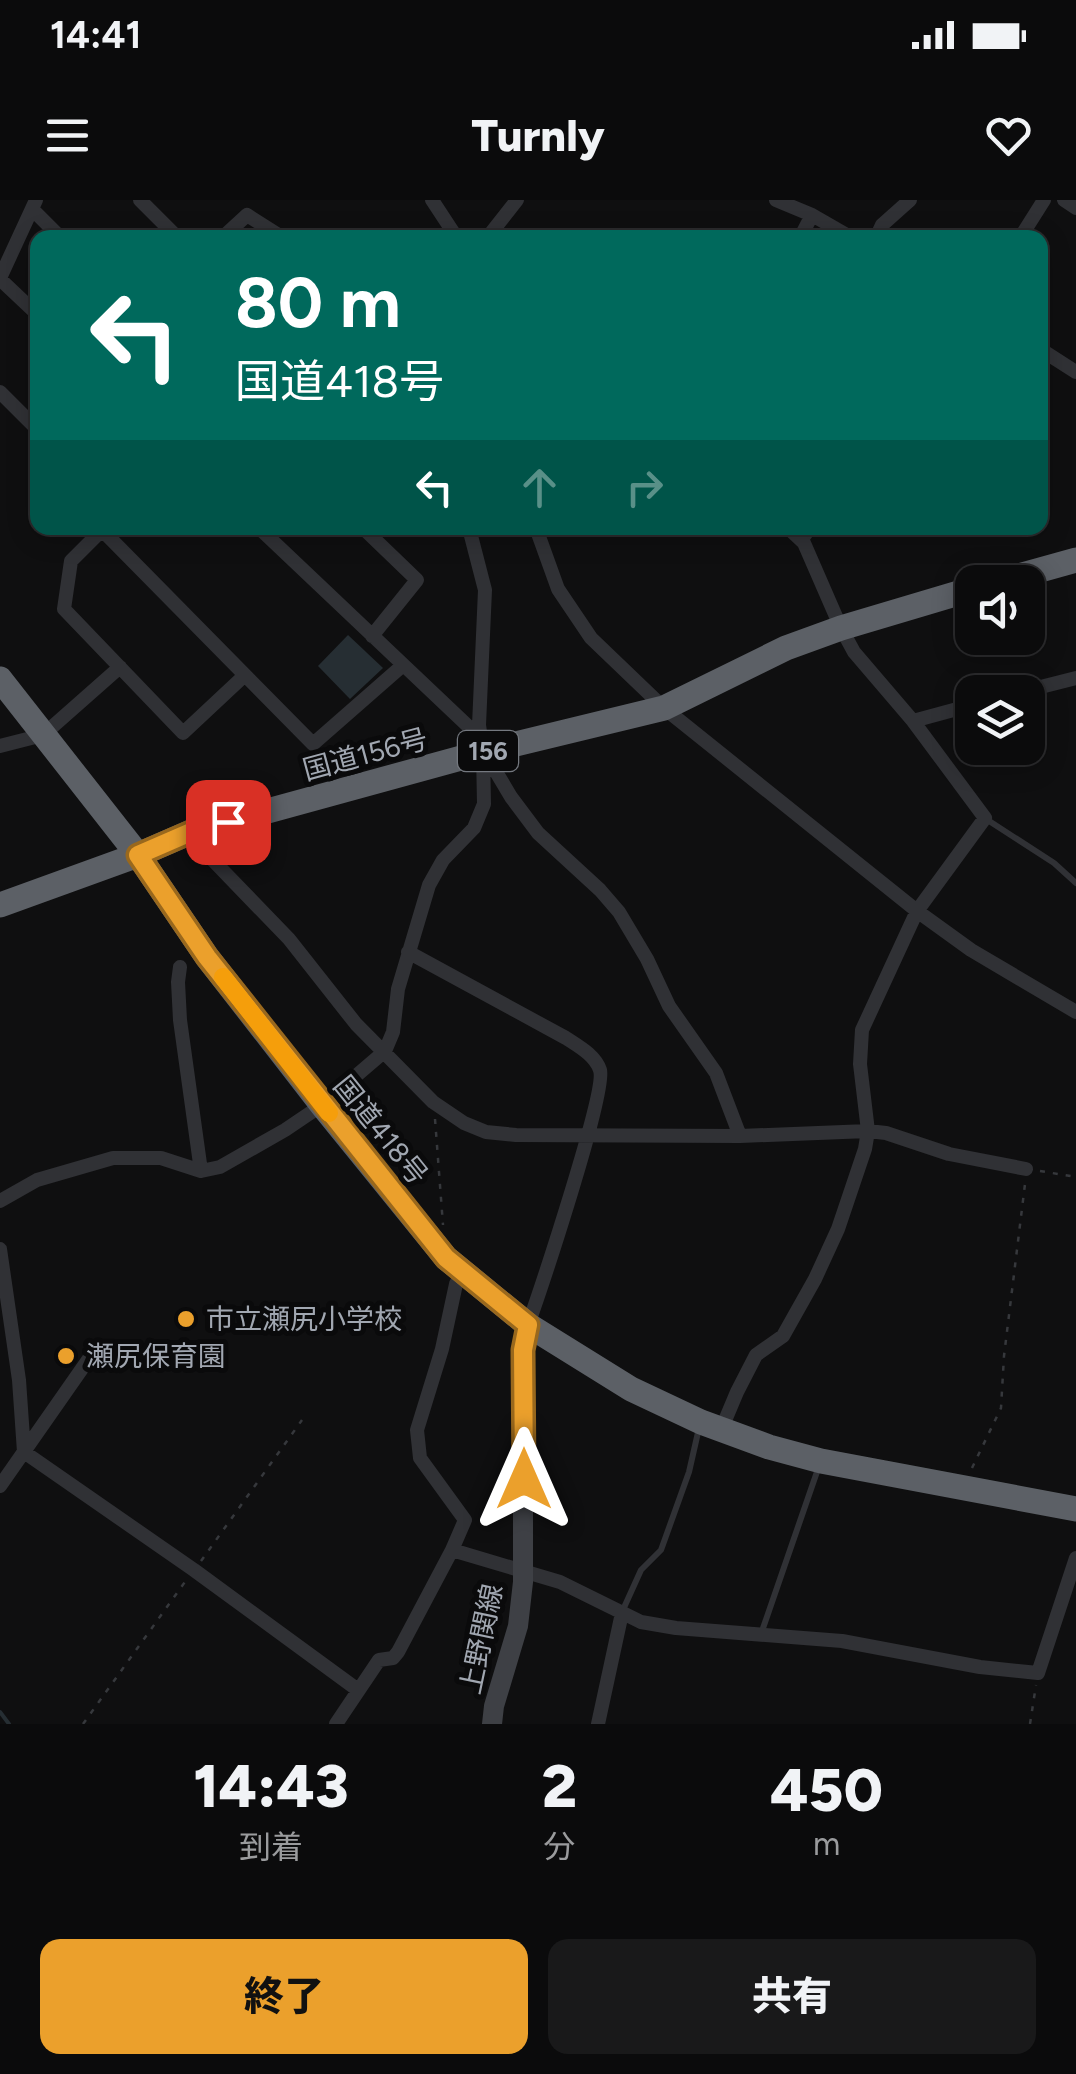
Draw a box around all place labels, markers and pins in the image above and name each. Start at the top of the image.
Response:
pin [186,780,271,865]
place label: 市立瀬尻小学校 [206,1302,402,1336]
marker: 市立瀬尻小学校 [175,1308,197,1330]
place label: 瀬尻保育園 [86,1339,226,1373]
marker: 瀬尻保育園 [55,1345,77,1367]

